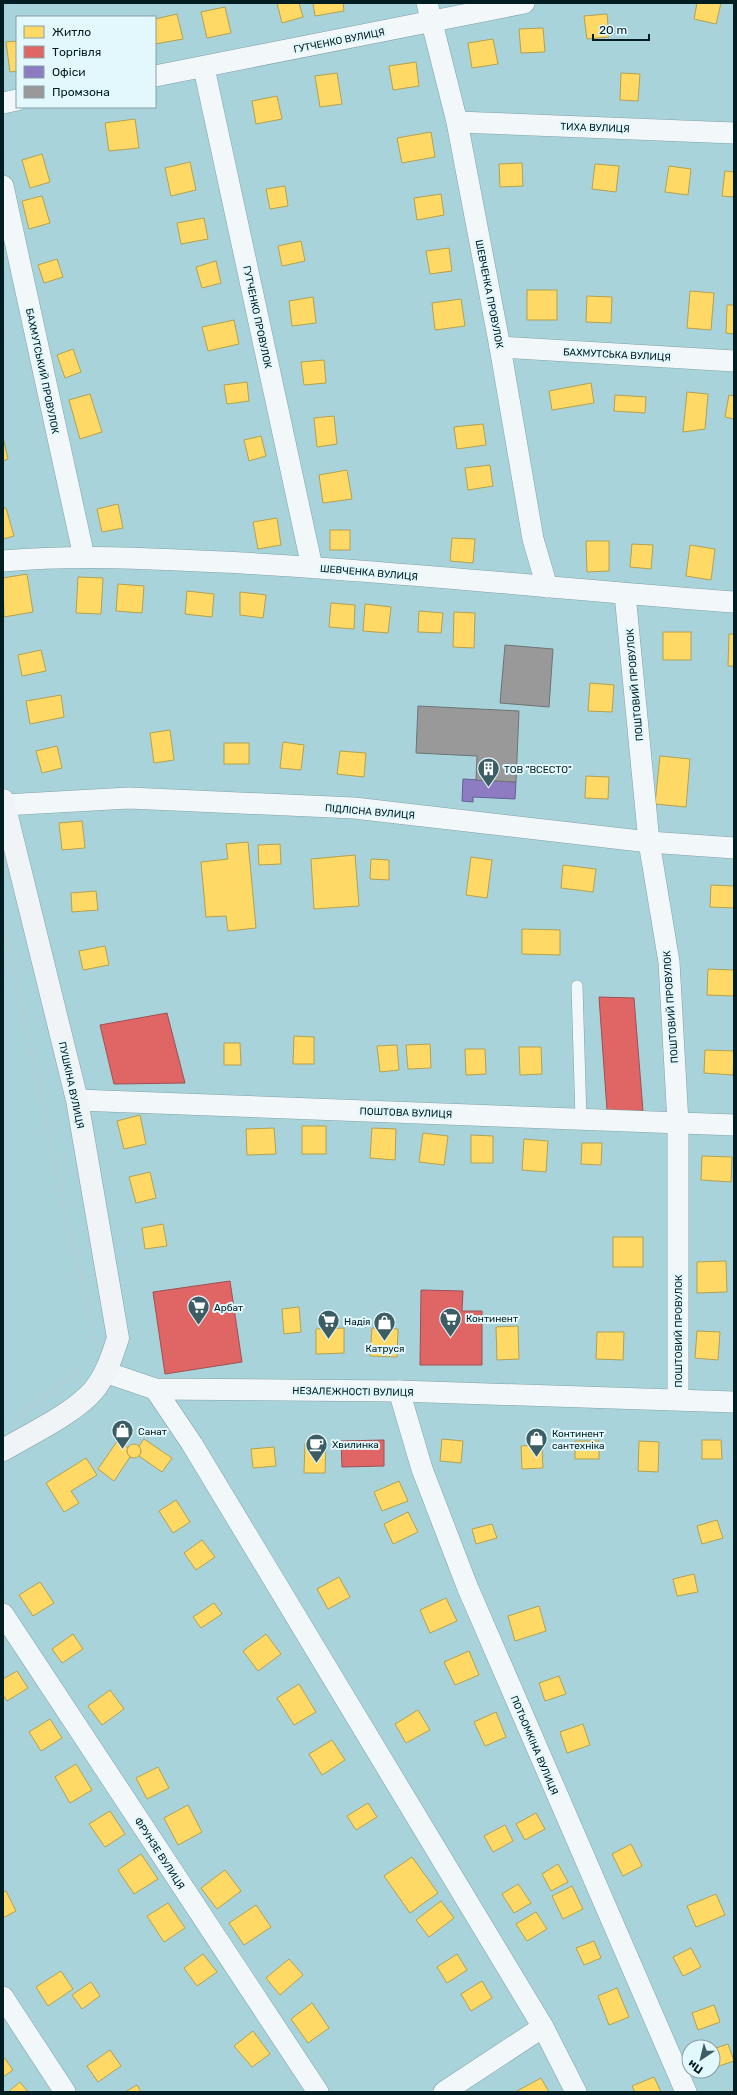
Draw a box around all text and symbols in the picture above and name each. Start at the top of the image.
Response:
legend [16,16,156,108]
scale bar [593,16,649,42]
text: 20 m [599,23,627,37]
text: Житло [52,25,91,39]
street label: ГУТЧЕНКО ВУЛИЦЯ [293,26,386,56]
text: Торгівля [52,45,101,59]
text: Офіси [52,65,86,79]
text: Промзона [52,85,110,99]
street label: ТИХА ВУЛИЦЯ [560,121,630,135]
street label: ШЕВЧЕНКА ПРОВУЛОК [473,239,506,350]
street label: ГУТЧЕНКО ПРОВУЛОК [240,265,274,370]
street label: БАХМУТСЬКИЙ ПРОВУЛОК [23,307,61,436]
street label: БАХМУТСЬКА ВУЛИЦЯ [563,346,671,364]
street label: ШЕВЧЕНКА ВУЛИЦЯ [319,563,418,583]
street label: ПОШТОВИЙ ПРОВУЛОК [624,628,646,742]
building icon: ТОВ "ВСЕСТО" [476,756,502,789]
place label: ТОВ "ВСЕСТО" [504,764,572,776]
street label: ПІДЛІСНА ВУЛИЦЯ [324,802,415,822]
street label: ПОШТОВИЙ ПРОВУЛОК [661,950,681,1064]
street label: ПУШКІНА ВУЛИЦЯ [56,1041,86,1130]
street label: ПОШТОВА ВУЛИЦЯ [360,1105,452,1121]
street label: ПОШТОВИЙ ПРОВУЛОК [673,1274,685,1387]
supermarket icon: Арбат [185,1294,211,1327]
place label: Арбат [214,1302,243,1314]
supermarket icon: Континент [438,1305,464,1338]
supermarket icon: Надiя [315,1308,341,1341]
shop icon: Катруся [372,1309,398,1342]
place label: Континент [466,1313,518,1325]
place label: Надiя [344,1316,371,1328]
place label: Катруся [365,1343,405,1355]
street label: НЕЗАЛЕЖНОСТІ ВУЛИЦЯ [292,1385,414,1399]
shop icon: Санат [109,1418,135,1451]
place label: Санат [138,1426,167,1438]
shop icon: Континент сантехніка [523,1426,549,1459]
place label: Континент сантехніка [552,1428,605,1452]
cafe icon: Хвилинка [303,1431,329,1464]
place label: Хвилинка [332,1439,379,1451]
street label: ПОТЬОМКІНА ВУЛИЦЯ [508,1694,560,1797]
street label: ФРУНЗЕ ВУЛИЦЯ [131,1815,187,1892]
north arrow [681,2039,721,2079]
text: Пн [686,2057,706,2076]

